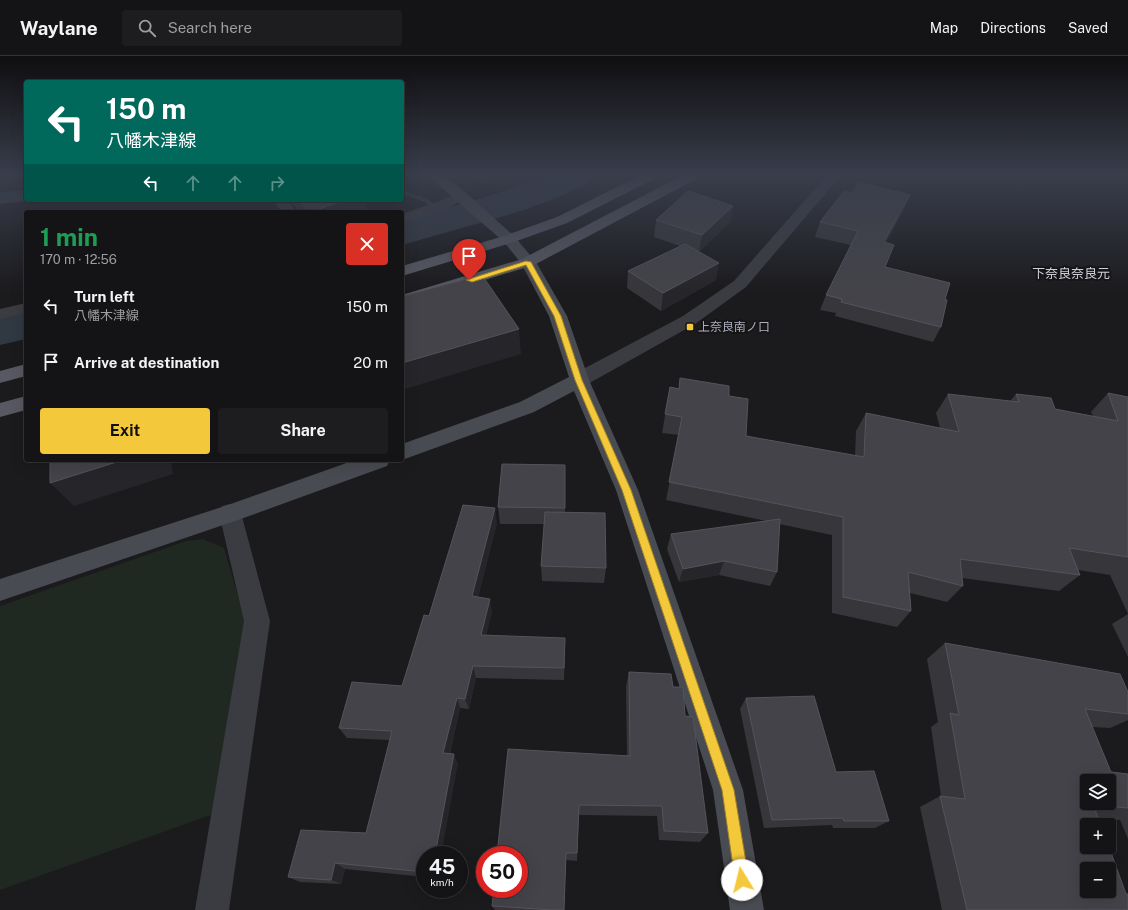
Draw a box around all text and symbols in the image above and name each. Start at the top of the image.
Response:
search box [122,10,402,46]
text: Waylane [20,17,98,39]
icon: search [136,17,158,39]
text: Search here [168,19,252,36]
text: Map [930,20,958,36]
text: Directions [980,20,1046,36]
text: Saved [1068,20,1108,36]
text: 150 m [106,92,186,125]
icon: left [40,96,92,148]
text: 八幡木津線 [106,130,196,151]
icon: left [140,172,162,194]
icon: ahead [182,172,204,194]
icon: ahead [224,172,246,194]
icon: right [266,172,288,194]
text: 1 min [40,223,98,251]
button: close [346,223,388,265]
pin [452,239,486,280]
icon: arrive [458,245,480,267]
text: 170 m · 12:56 [40,252,117,267]
district label: 下奈良奈良元 [1032,266,1110,281]
text: Turn left [74,288,135,305]
icon: left [40,295,62,317]
text: 150 m [346,298,388,315]
text: 八幡木津線 [74,308,139,323]
place label: 上奈良南ノ口 [698,320,770,334]
marker: 上奈良南ノ口 [685,322,695,332]
icon: arrive [40,351,62,373]
text: Arrive at destination [74,354,219,371]
text: 20 m [353,354,388,371]
button: Exit [40,408,210,454]
button: Share [218,408,388,454]
map controls [1080,774,1116,898]
button: layers [1080,774,1116,810]
button: + [1080,818,1116,854]
speed limit sign: 50 [476,846,528,898]
text: 45 [429,855,455,879]
position arrow [721,859,763,901]
button: − [1080,862,1116,898]
text: km/h [430,876,454,888]

